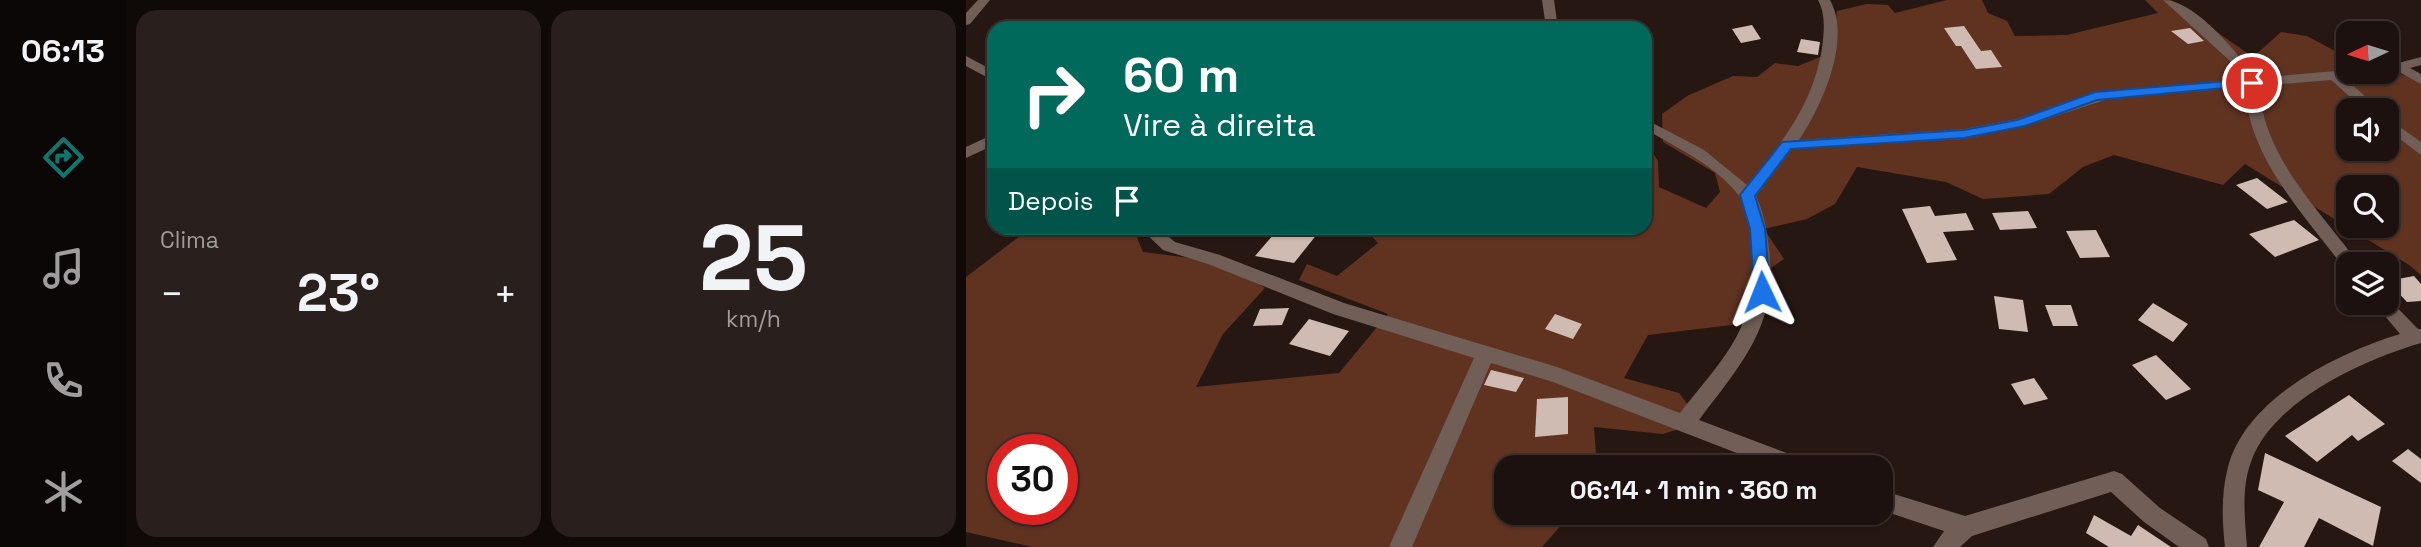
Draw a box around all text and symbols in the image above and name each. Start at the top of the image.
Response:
north arrow [2336,21,2399,84]
map controls [2336,21,2399,315]
text: 06:13 [21,31,105,71]
text: 60 m [1123,44,1239,106]
icon: right [1008,49,1099,140]
pin [2222,53,2282,113]
icon: arrive [2233,64,2271,102]
button: sound [2336,98,2399,161]
text: Vire à direita [1123,105,1316,145]
icon: directions [39,133,88,182]
button: search [2336,175,2399,238]
icon: arrive [1108,182,1146,220]
text: Depois [1008,184,1094,218]
text: 25 [699,200,808,317]
text: Clima [160,225,219,255]
icon: music [39,244,88,293]
button: layers [2336,252,2399,315]
position arrow [1725,255,1799,329]
text: 23° [297,260,380,326]
text: − [160,270,184,318]
text: + [493,270,517,318]
text: km/h [726,304,781,334]
icon: phone [39,356,88,405]
speed limit sign: 30 [987,434,1078,525]
icon: climate [39,467,88,516]
text: 06:14 · 1 min · 360 m [1570,473,1817,507]

